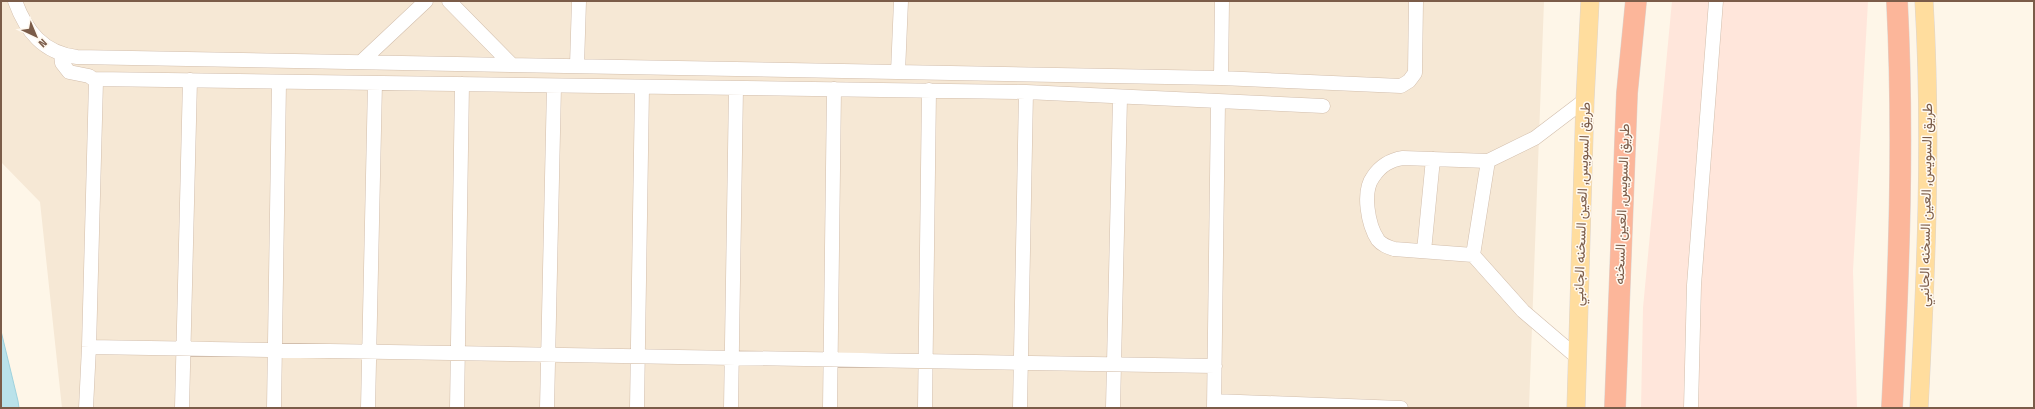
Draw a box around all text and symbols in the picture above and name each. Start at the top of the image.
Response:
north arrow [16,16,56,56]
text: N [36,36,49,50]
street label: طريق السويس, العين السخنه الجانبي [1570,102,1597,306]
street label: طريق السويس, العين السخنه الجانبي [1916,103,1939,307]
street label: طريق السويس, العين السخنه [1611,123,1633,285]

